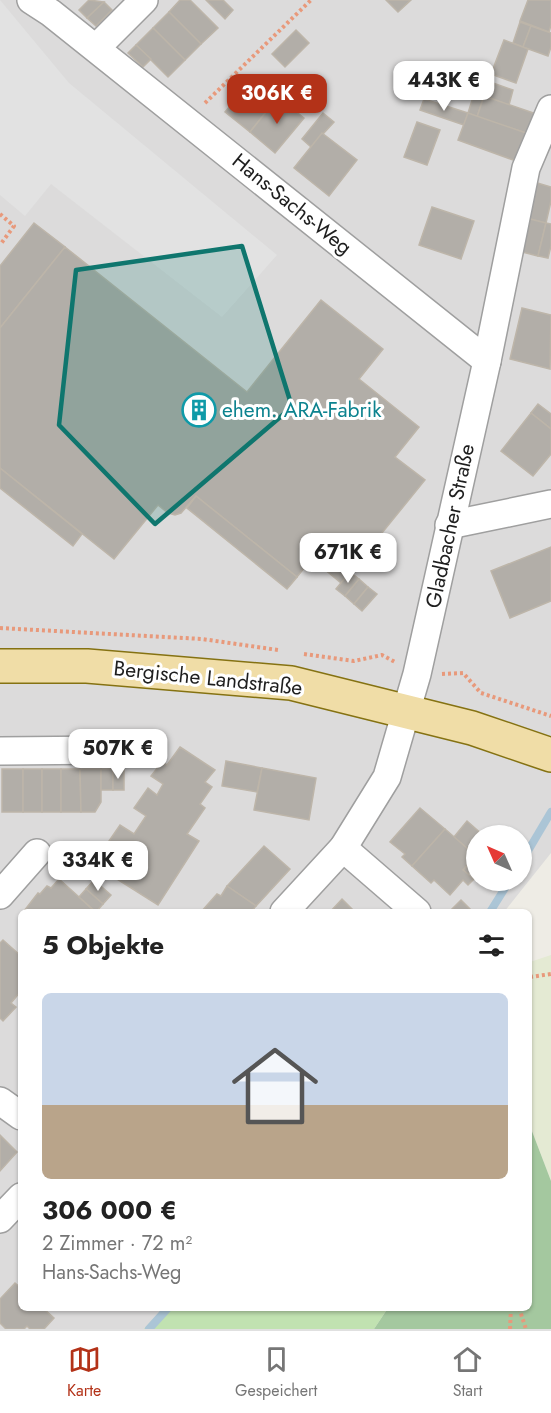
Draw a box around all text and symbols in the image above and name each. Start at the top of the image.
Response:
pin: 443K € [395,61,493,112]
text: 443K € [407,66,481,95]
pin: 306K € [228,74,326,125]
text: 306K € [241,79,313,108]
street label: Hans-Sachs-Weg [226,146,358,262]
building icon: ehem. ARA-Fabrik [181,392,217,428]
place label: ehem. ARA-Fabrik [222,395,382,425]
street label: Gladbacher Straße [418,441,482,611]
pin: 671K € [299,533,397,584]
text: 671K € [314,538,382,567]
street label: Bergische Landstraße [112,653,304,703]
pin: 507K € [69,729,167,780]
text: 507K € [82,734,154,763]
north arrow [466,825,532,891]
map controls [466,825,532,891]
pin: 334K € [49,841,147,892]
text: 334K € [62,846,134,875]
text: 5 Objekte [42,926,164,964]
icon: filters [475,929,508,962]
icon: home [221,1032,329,1140]
text: 306 000 € [42,1191,177,1229]
text: 2 Zimmer · 72 m² [42,1229,192,1258]
text: Hans-Sachs-Weg [42,1258,181,1287]
tab: Karte [67,1343,101,1402]
tab: Gespeichert [235,1343,317,1402]
tab: Start [451,1343,484,1402]

